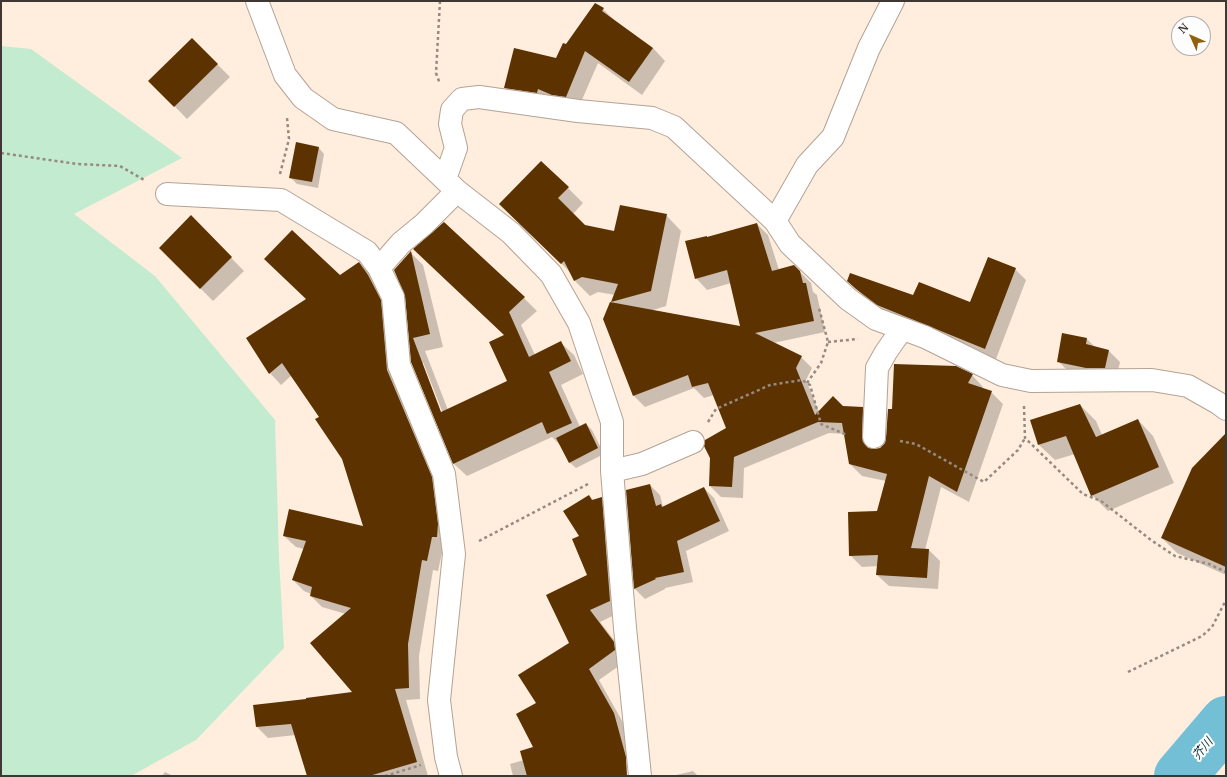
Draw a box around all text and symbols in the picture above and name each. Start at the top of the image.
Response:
north arrow [1171,16,1211,56]
text: N [1175,20,1191,36]
water label: 芥川 [1190,735,1216,763]

